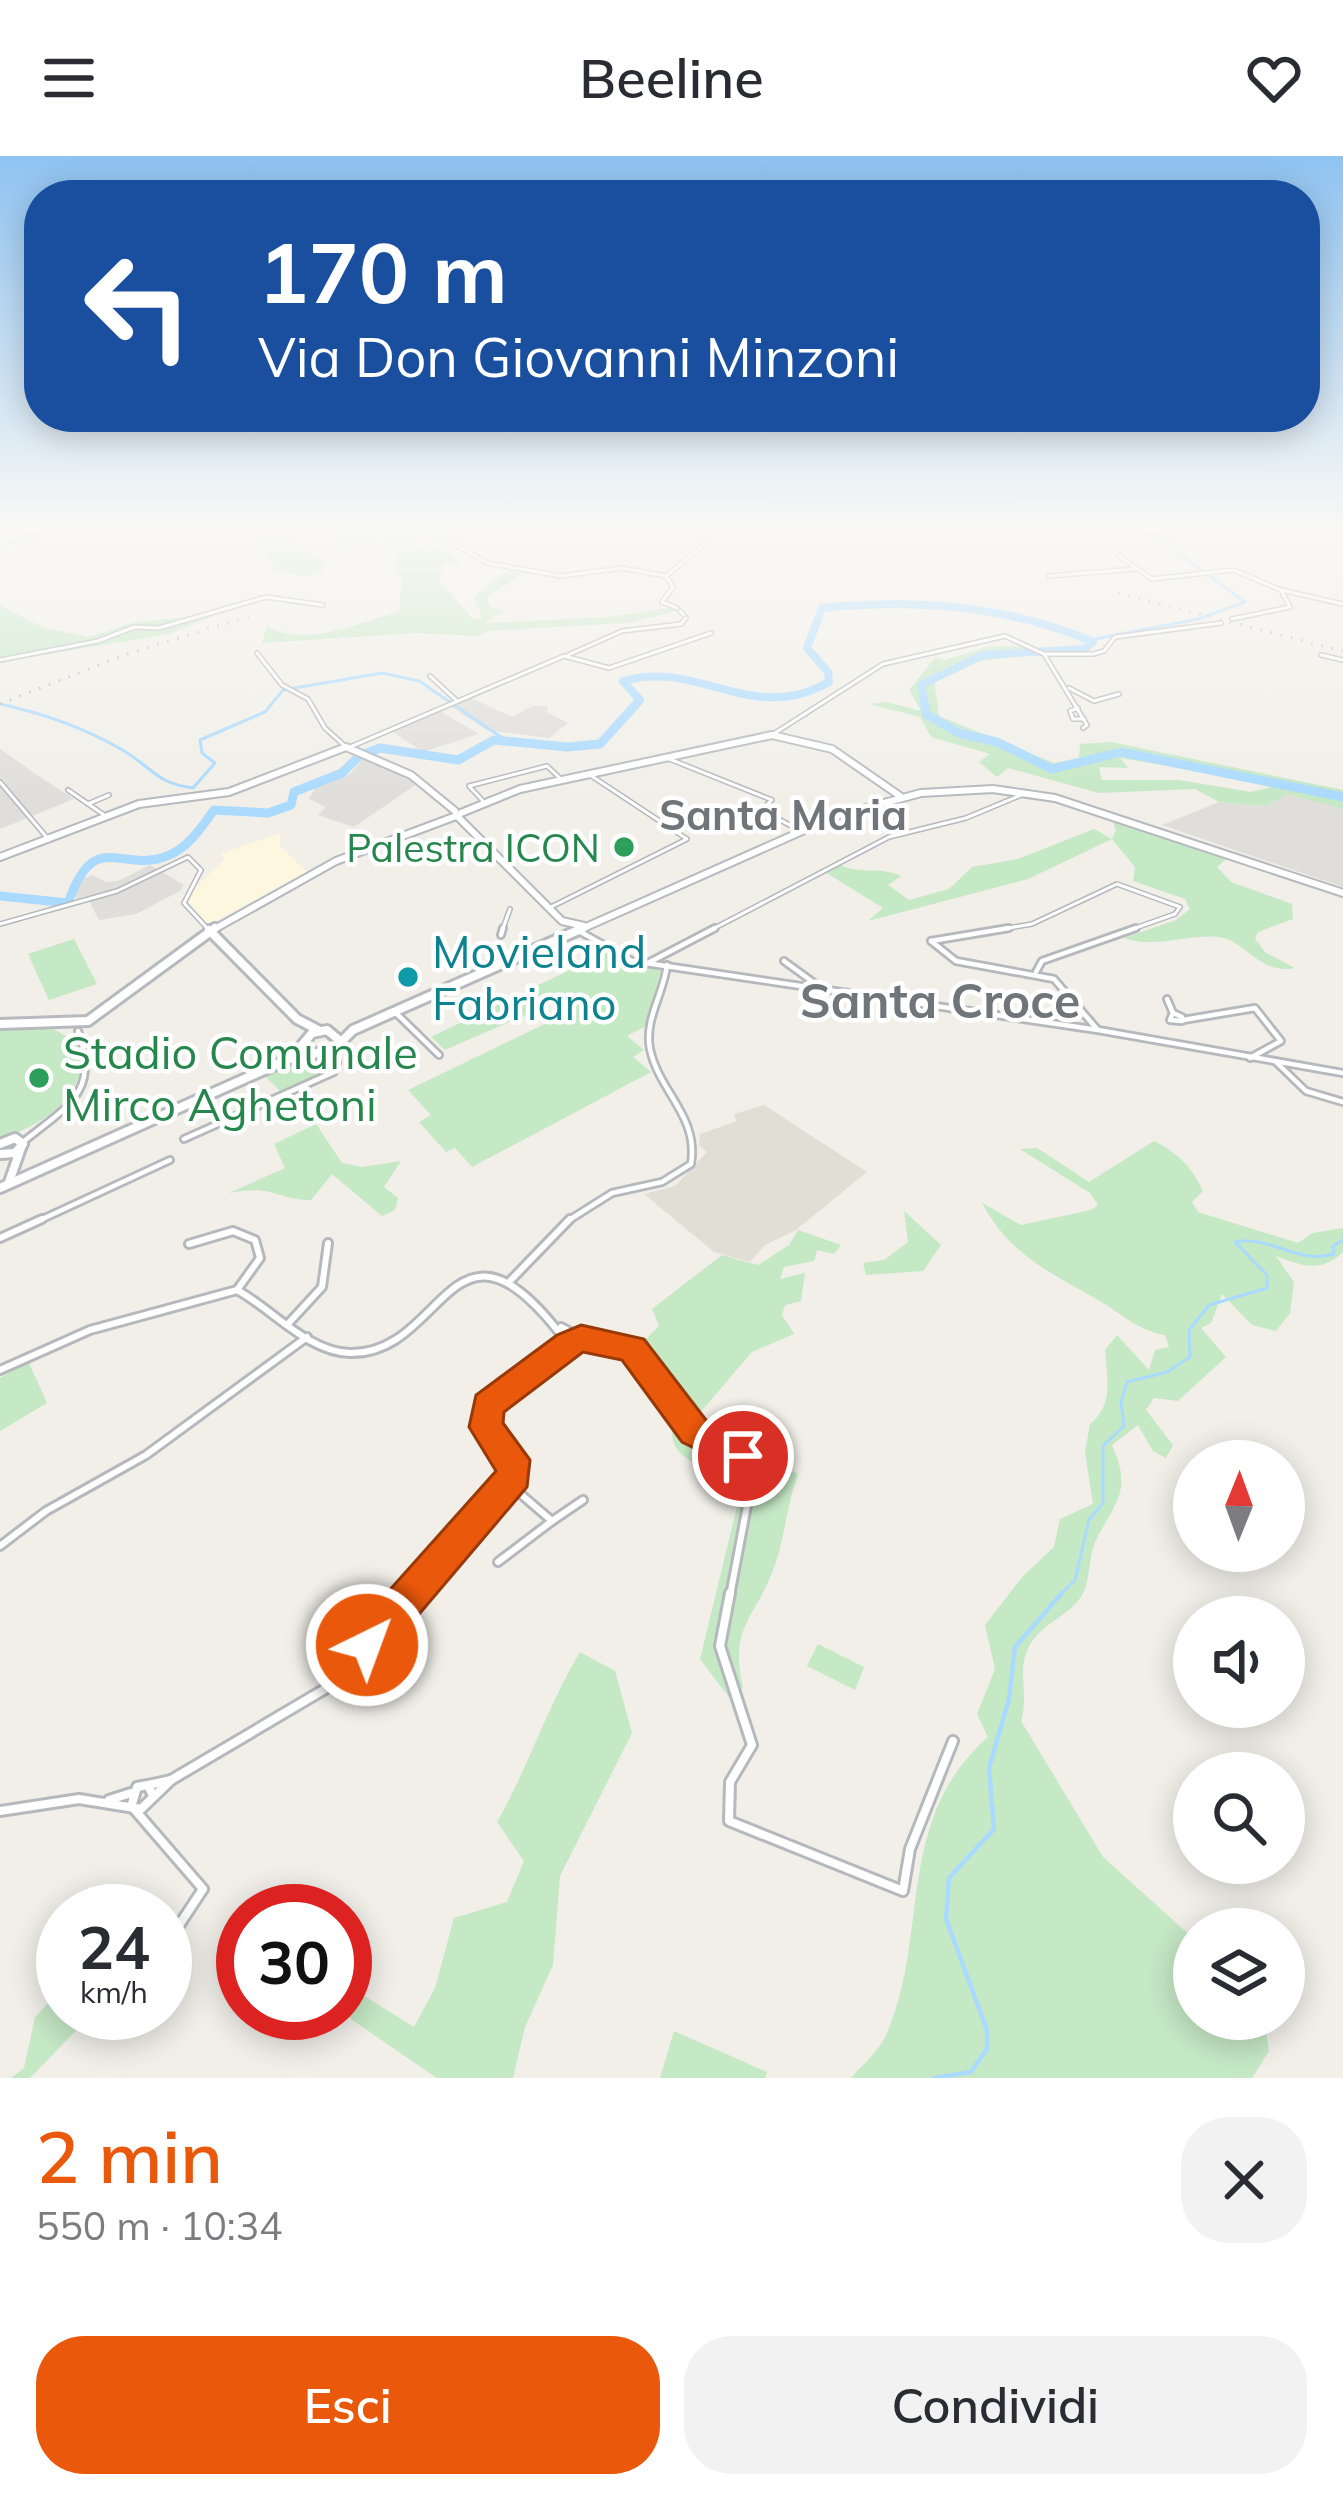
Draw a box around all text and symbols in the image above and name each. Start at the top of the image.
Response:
text: Beeline [579,44,764,112]
icon: menu [36,45,102,111]
icon: heart [1241,45,1307,111]
text: 170 m [258,219,508,324]
icon: left [60,228,216,384]
text: Via Don Giovanni Minzoni [258,323,899,391]
district label: Santa Maria [659,788,907,841]
place label: Palestra ICON [346,823,600,872]
marker: Palestra ICON [611,834,637,860]
place label: Movieland Fabriano [432,923,646,1031]
marker: Movieland Fabriano [395,964,421,990]
district label: Santa Croce [800,970,1080,1030]
place label: Stadio Comunale Mirco Aghetoni [63,1024,418,1132]
marker: Stadio Comunale Mirco Aghetoni [26,1065,52,1091]
pin [692,1405,794,1507]
icon: arrive [710,1423,776,1489]
north arrow [1173,1440,1305,1572]
map controls [1173,1440,1305,2040]
position arrow [304,1582,430,1708]
button: sound [1173,1596,1305,1728]
button: search [1173,1752,1305,1884]
speed limit sign: 30 [216,1884,372,2040]
button: layers [1173,1908,1305,2040]
text: 24 [78,1909,150,1984]
text: km/h [80,1973,148,2011]
text: 2 min [36,2111,223,2201]
button: close [1181,2117,1307,2243]
text: 550 m · 10:34 [36,2201,282,2250]
button: Esci [36,2336,660,2474]
button: Condividi [684,2336,1307,2474]

